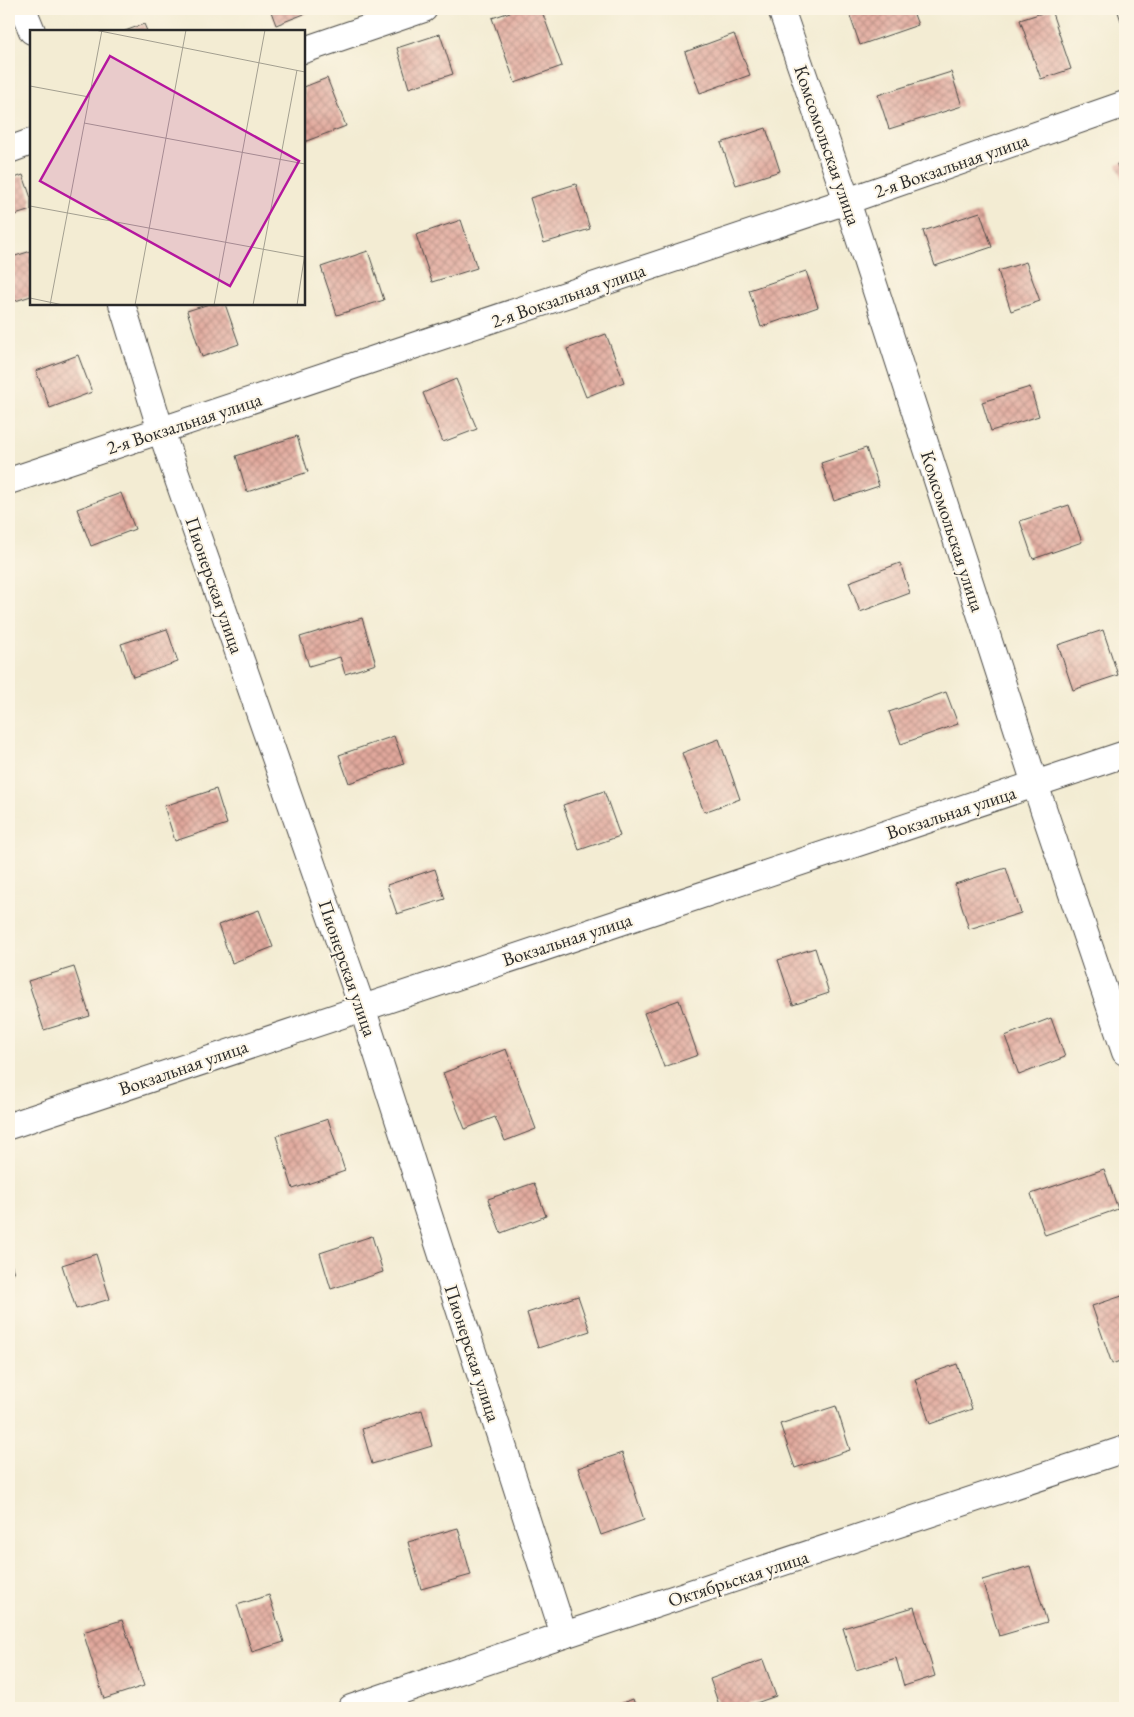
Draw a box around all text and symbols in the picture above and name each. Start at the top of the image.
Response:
inset map [30,30,305,305]
street label: Комсомольская улица [788,62,867,229]
street label: 2-я Вокзальная улица [871,127,1032,204]
street label: 2-я Вокзальная улица [488,257,649,334]
street label: 2-я Вокзальная улица [103,386,265,460]
street label: Комсомольская улица [915,447,990,615]
street label: Пионерская улица [179,514,250,657]
street label: Вокзальная улица [883,780,1020,845]
street label: Пионерская улица [312,897,383,1040]
street label: Вокзальная улица [499,907,636,972]
street label: Вокзальная улица [115,1034,251,1101]
street label: Пионерская улица [439,1281,507,1425]
street label: Октябрьская улица [665,1544,812,1613]

